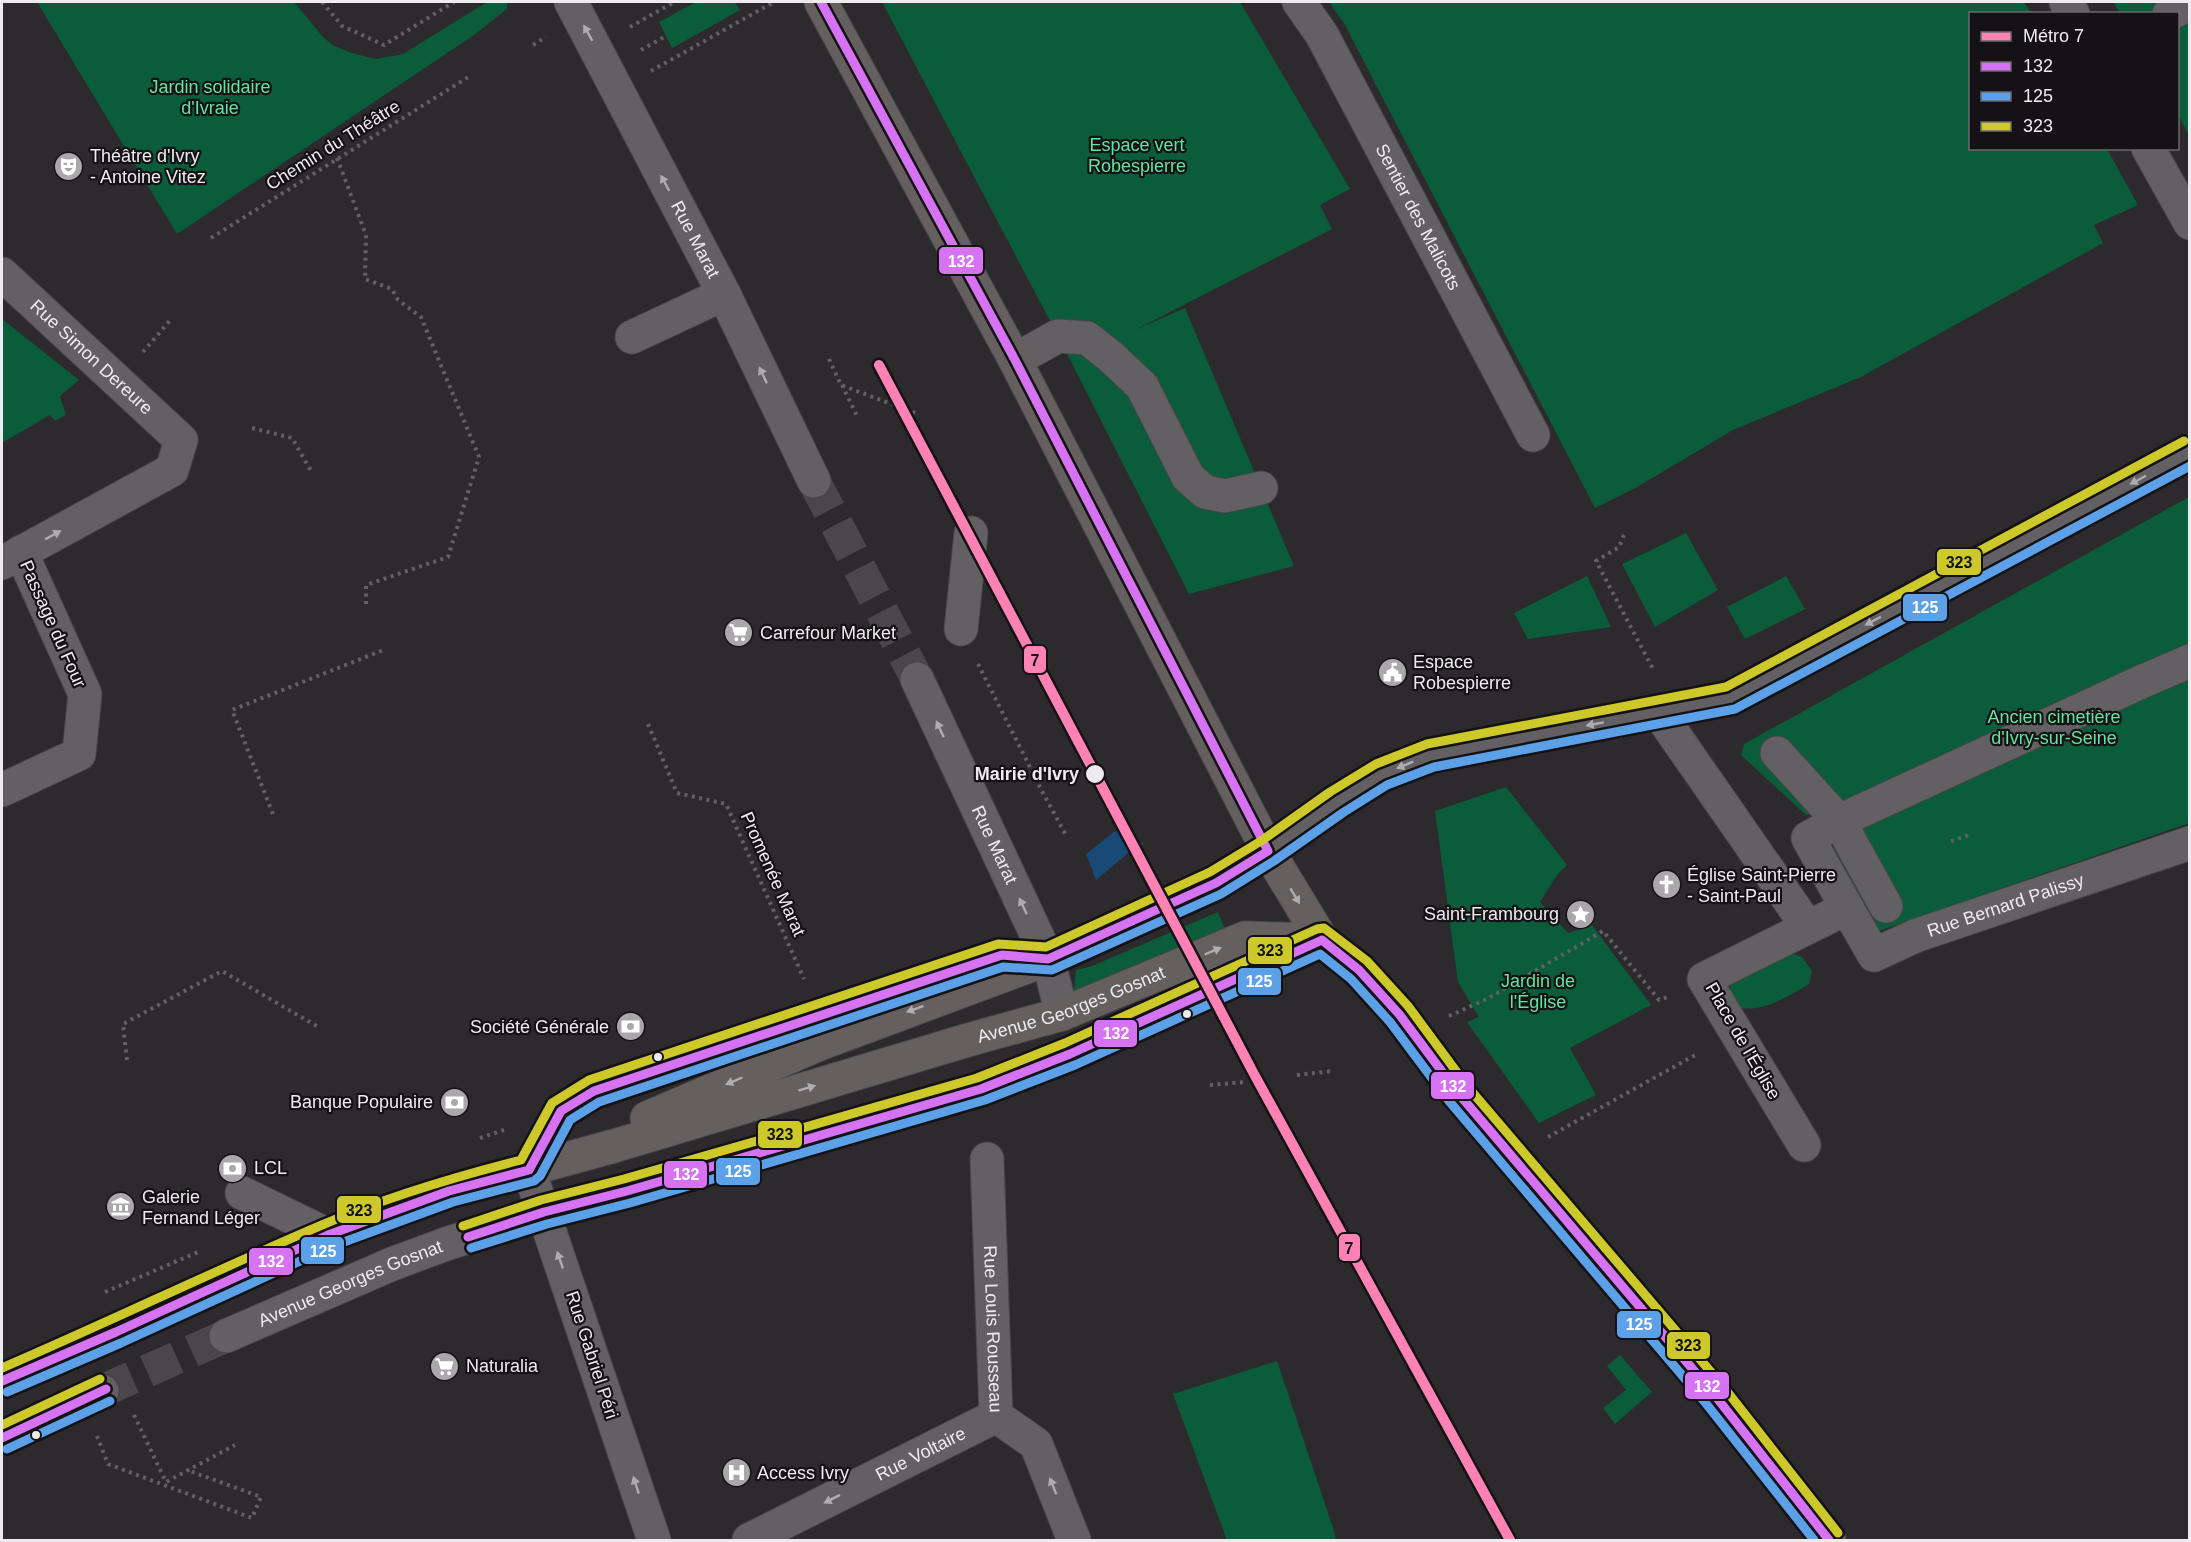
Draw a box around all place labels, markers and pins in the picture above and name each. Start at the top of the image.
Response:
place label: Théâtre d'Ivry - Antoine Vitez [90,146,206,187]
theatre icon: Théâtre d'Ivry - Antoine Vitez [53,150,85,182]
supermarket icon: Carrefour Market [723,617,755,649]
place label: Carrefour Market [760,623,896,643]
place label: Espace Robespierre [1413,652,1511,693]
public building icon: Espace Robespierre [1376,656,1408,688]
marker: Mairie d'Ivry [1084,763,1106,785]
place label: Mairie d'Ivry [975,764,1079,784]
place label: Église Saint-Pierre - Saint-Paul [1687,865,1836,906]
church icon: Église Saint-Pierre - Saint-Paul [1650,869,1682,901]
place icon: Saint-Frambourg [1564,898,1596,930]
place label: Saint-Frambourg [1424,904,1559,924]
unlabelled marker [1181,1008,1193,1020]
bank icon: Société Générale [614,1011,646,1043]
place label: Société Générale [470,1017,609,1037]
unlabelled marker [652,1051,664,1063]
bank icon: Banque Populaire [438,1086,470,1118]
place label: Banque Populaire [290,1092,433,1112]
bank icon: LCL [217,1152,249,1184]
place label: LCL [254,1158,287,1178]
place label: Galerie Fernand Léger [142,1187,260,1228]
museum icon: Galerie Fernand Léger [105,1191,137,1223]
supermarket icon: Naturalia [429,1350,461,1382]
place label: Naturalia [466,1356,539,1376]
unlabelled marker [30,1429,42,1441]
hospital icon: Access Ivry [720,1457,752,1489]
place label: Access Ivry [757,1463,849,1483]

